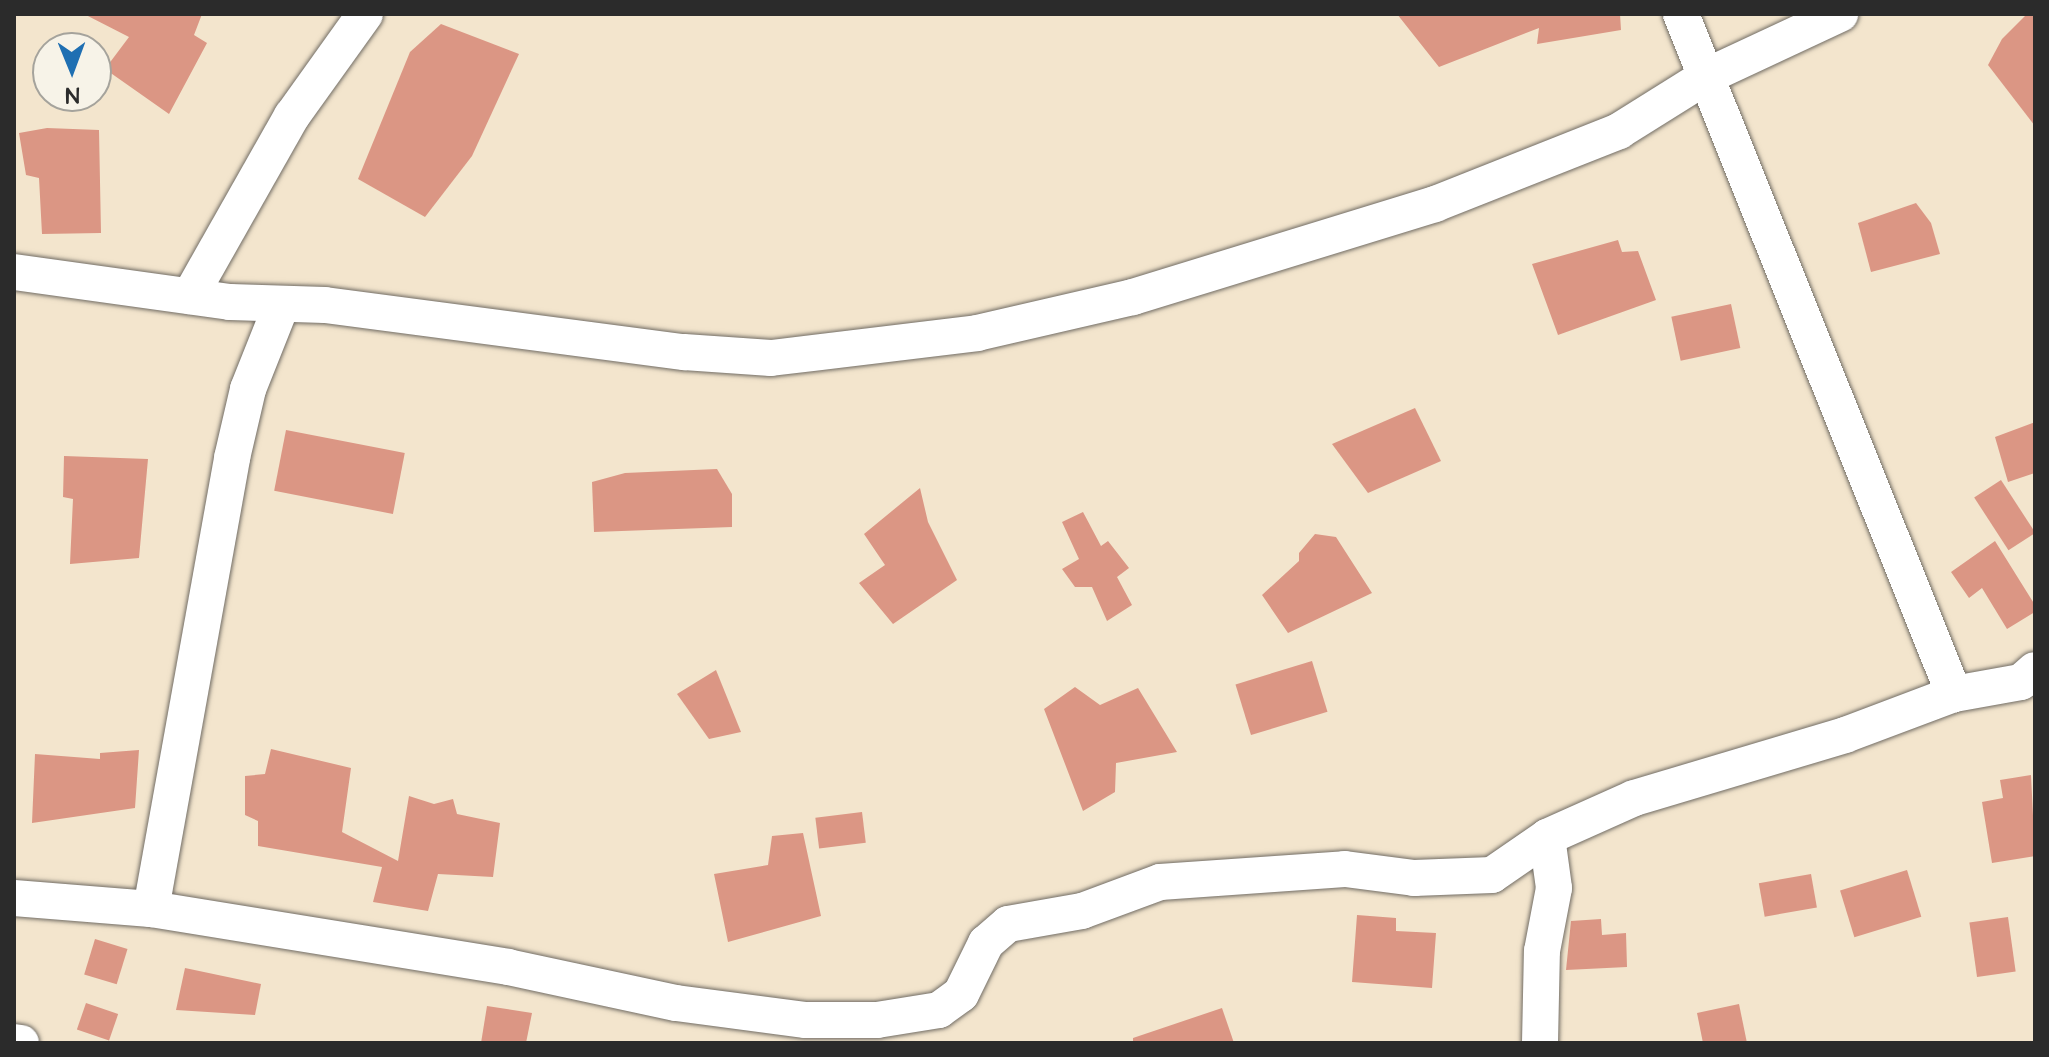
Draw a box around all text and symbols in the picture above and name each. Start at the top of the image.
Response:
north arrow [32,32,112,112]
text: N [65,79,80,110]

